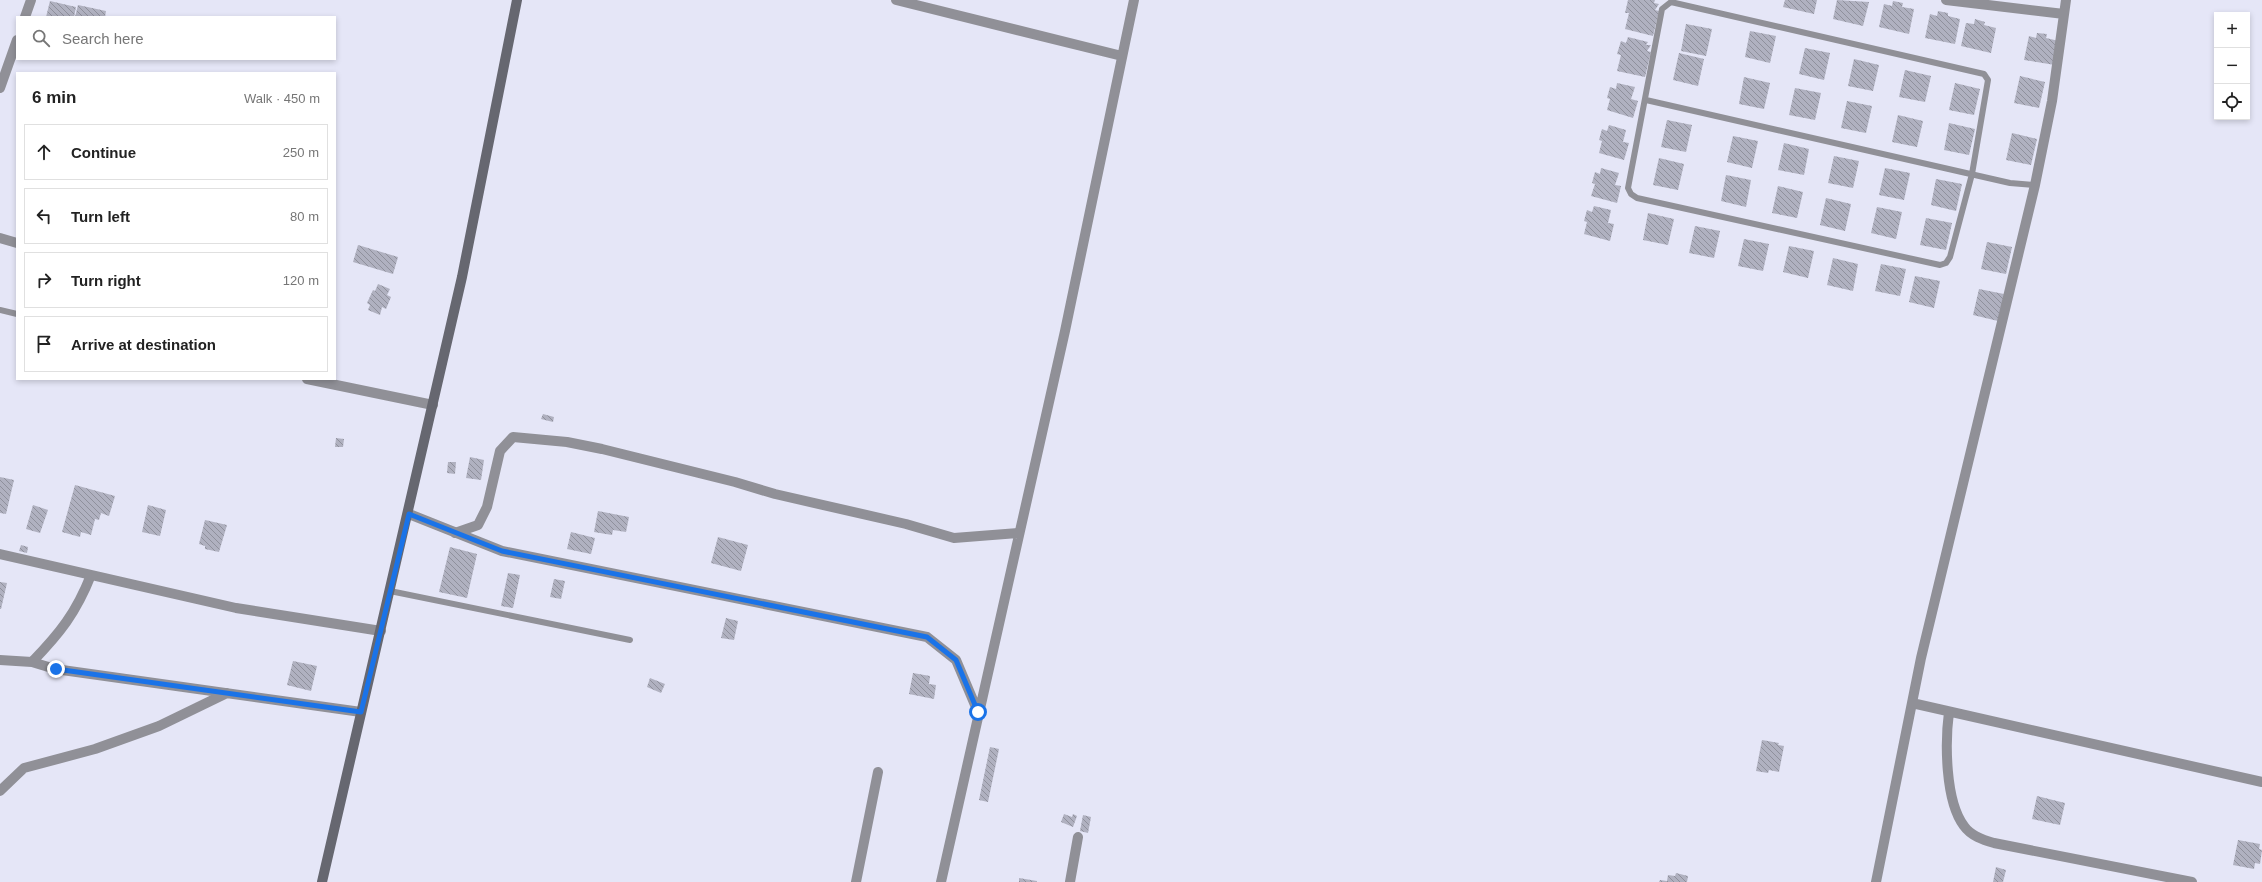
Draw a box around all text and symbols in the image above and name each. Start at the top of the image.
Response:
map controls [2214,12,2250,120]
button: + [2214,12,2250,48]
search box [16,16,336,60]
icon: search [30,27,52,49]
text: Search here [62,30,144,47]
button: − [2214,48,2250,84]
button: locate [2214,84,2250,120]
text: 6 min [32,88,76,107]
text: Walk · 450 m [244,91,320,106]
icon: ahead [33,141,55,163]
text: Continue [71,144,136,161]
text: 250 m [283,145,319,160]
icon: left [33,205,55,227]
text: Turn left [71,208,130,225]
text: 80 m [290,209,319,224]
icon: right [33,269,55,291]
text: Turn right [71,272,141,289]
text: 120 m [283,273,319,288]
icon: arrive [33,333,55,355]
text: Arrive at destination [71,336,216,353]
route end [47,660,65,678]
route start [969,703,987,721]

